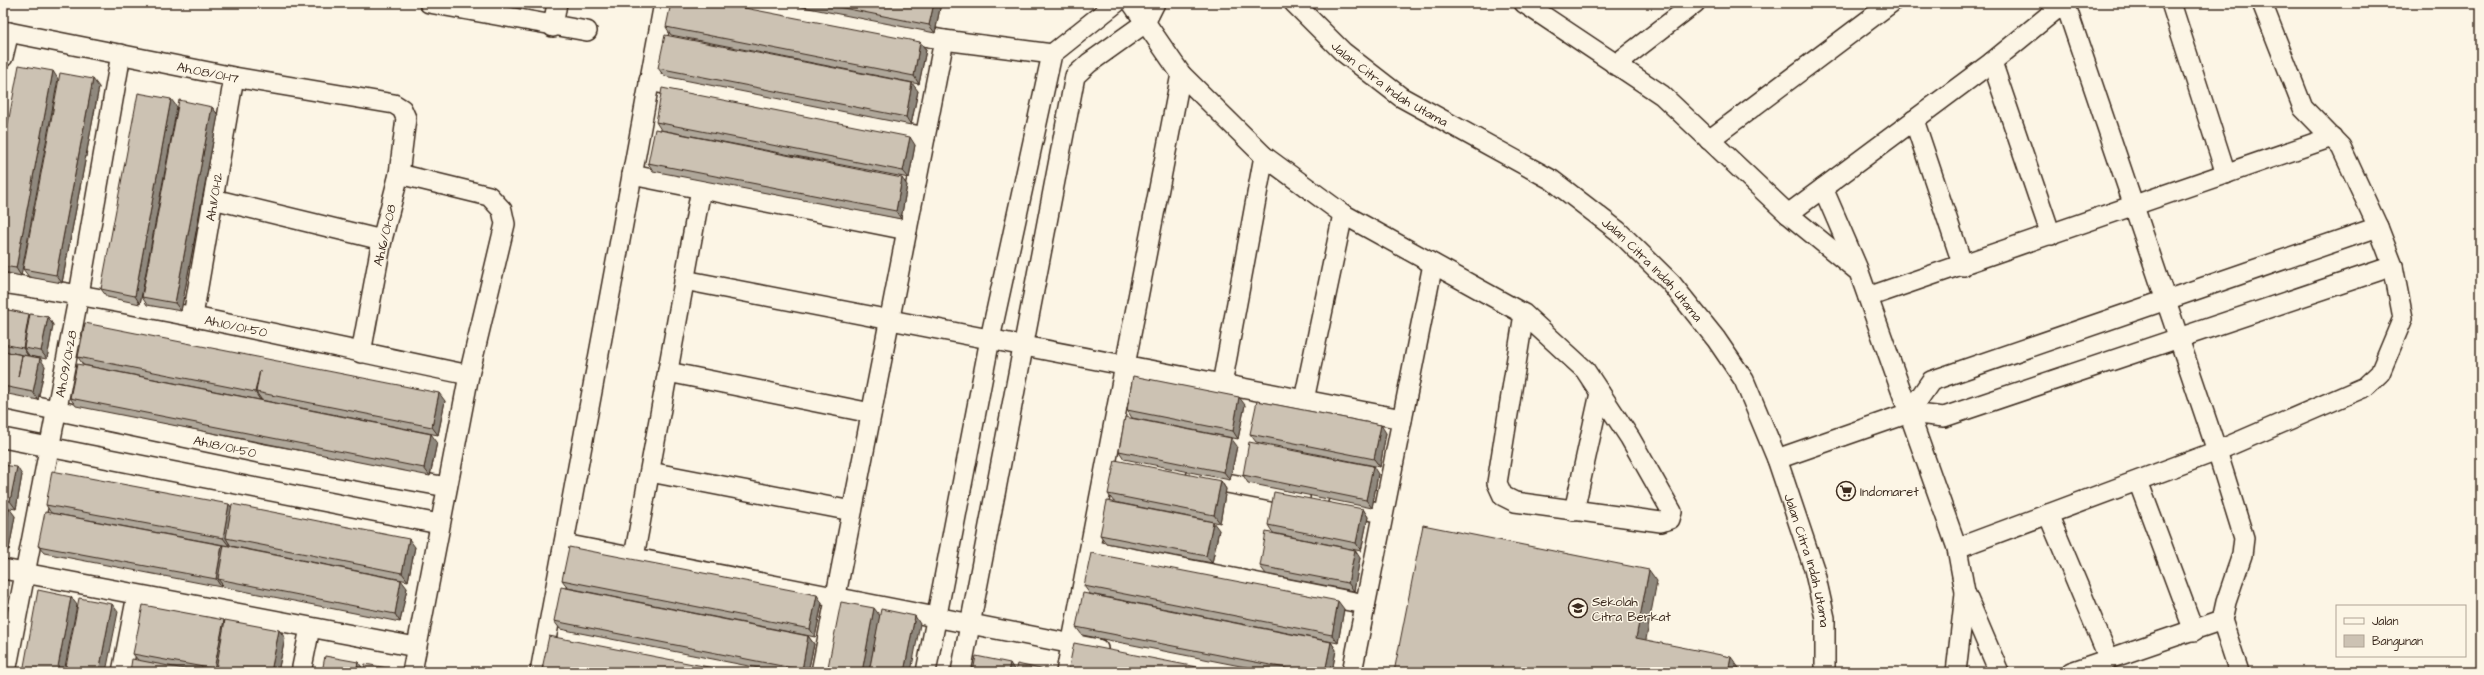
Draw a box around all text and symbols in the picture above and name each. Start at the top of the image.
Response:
street label: Jalan Citra Indah Utama [1327,37,1451,131]
street label: Ah.08/01-17 [175,58,240,88]
street label: Ah.11/01-12 [201,171,228,223]
street label: Ah.16/01-08 [369,202,401,268]
street label: Jalan Citra Indah Utama [1598,214,1707,326]
street label: Ah.10/01-50 [203,311,269,342]
street label: Ah.09/01-28 [51,328,82,399]
street label: Ah.18/01-50 [192,431,258,462]
supermarket icon: Indomaret [1835,480,1857,502]
place label: Indomaret [1860,483,1919,501]
street label: Jalan Citra Indah Utama [1779,491,1834,628]
place label: Sekolah Citra Berkat [1592,593,1671,626]
school or university icon: Sekolah Citra Berkat [1567,597,1589,619]
legend [2336,605,2466,657]
text: Jalan [2372,613,2398,630]
text: Bangunan [2372,633,2423,651]

